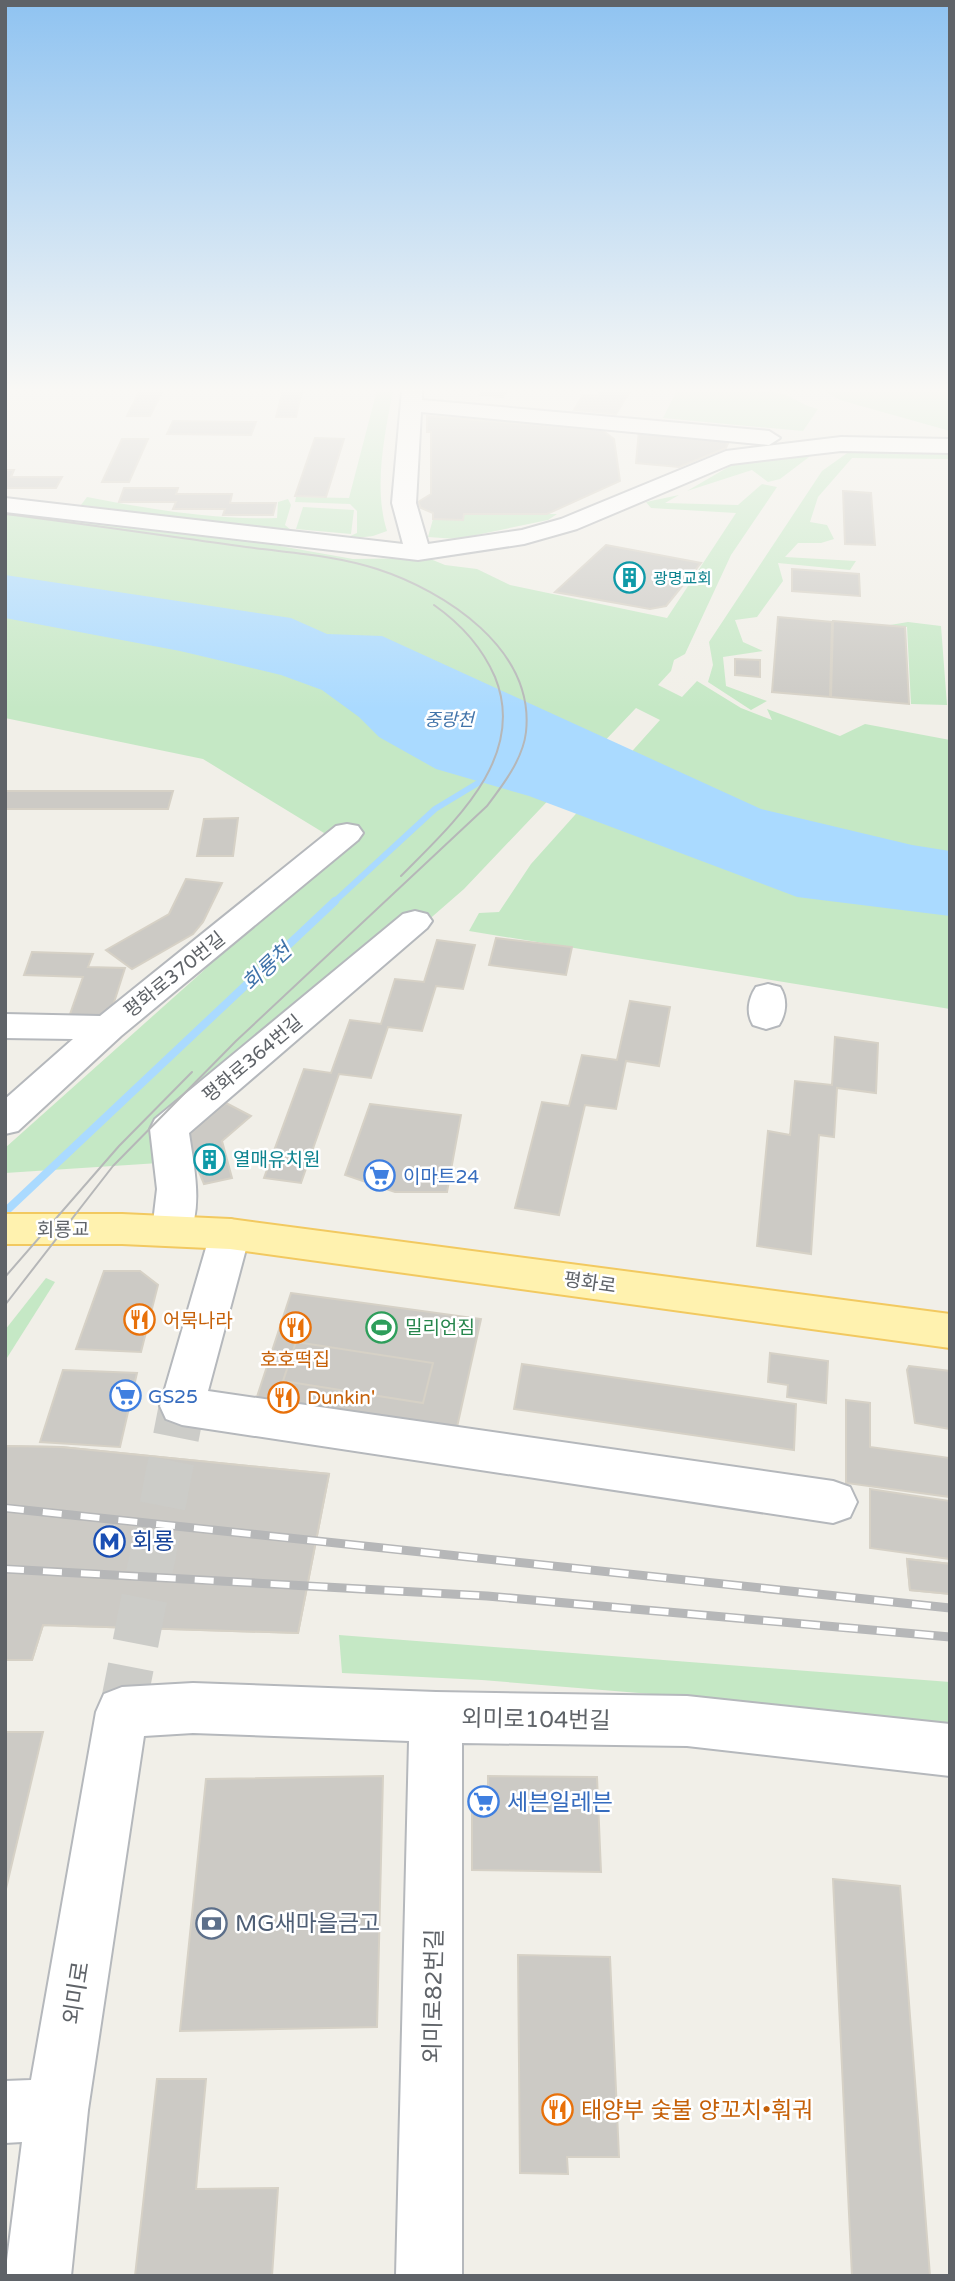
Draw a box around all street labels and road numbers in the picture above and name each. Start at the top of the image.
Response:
street label: 평화로370번길 [120,927,229,1022]
street label: 평화로364번길 [198,1011,307,1107]
street label: 회룡교 [37,1219,89,1241]
street label: 평화로 [562,1268,617,1298]
street label: 외미로104번길 [461,1705,611,1735]
street label: 외미로82번길 [419,1928,449,2064]
street label: 외미로 [58,1960,96,2027]

